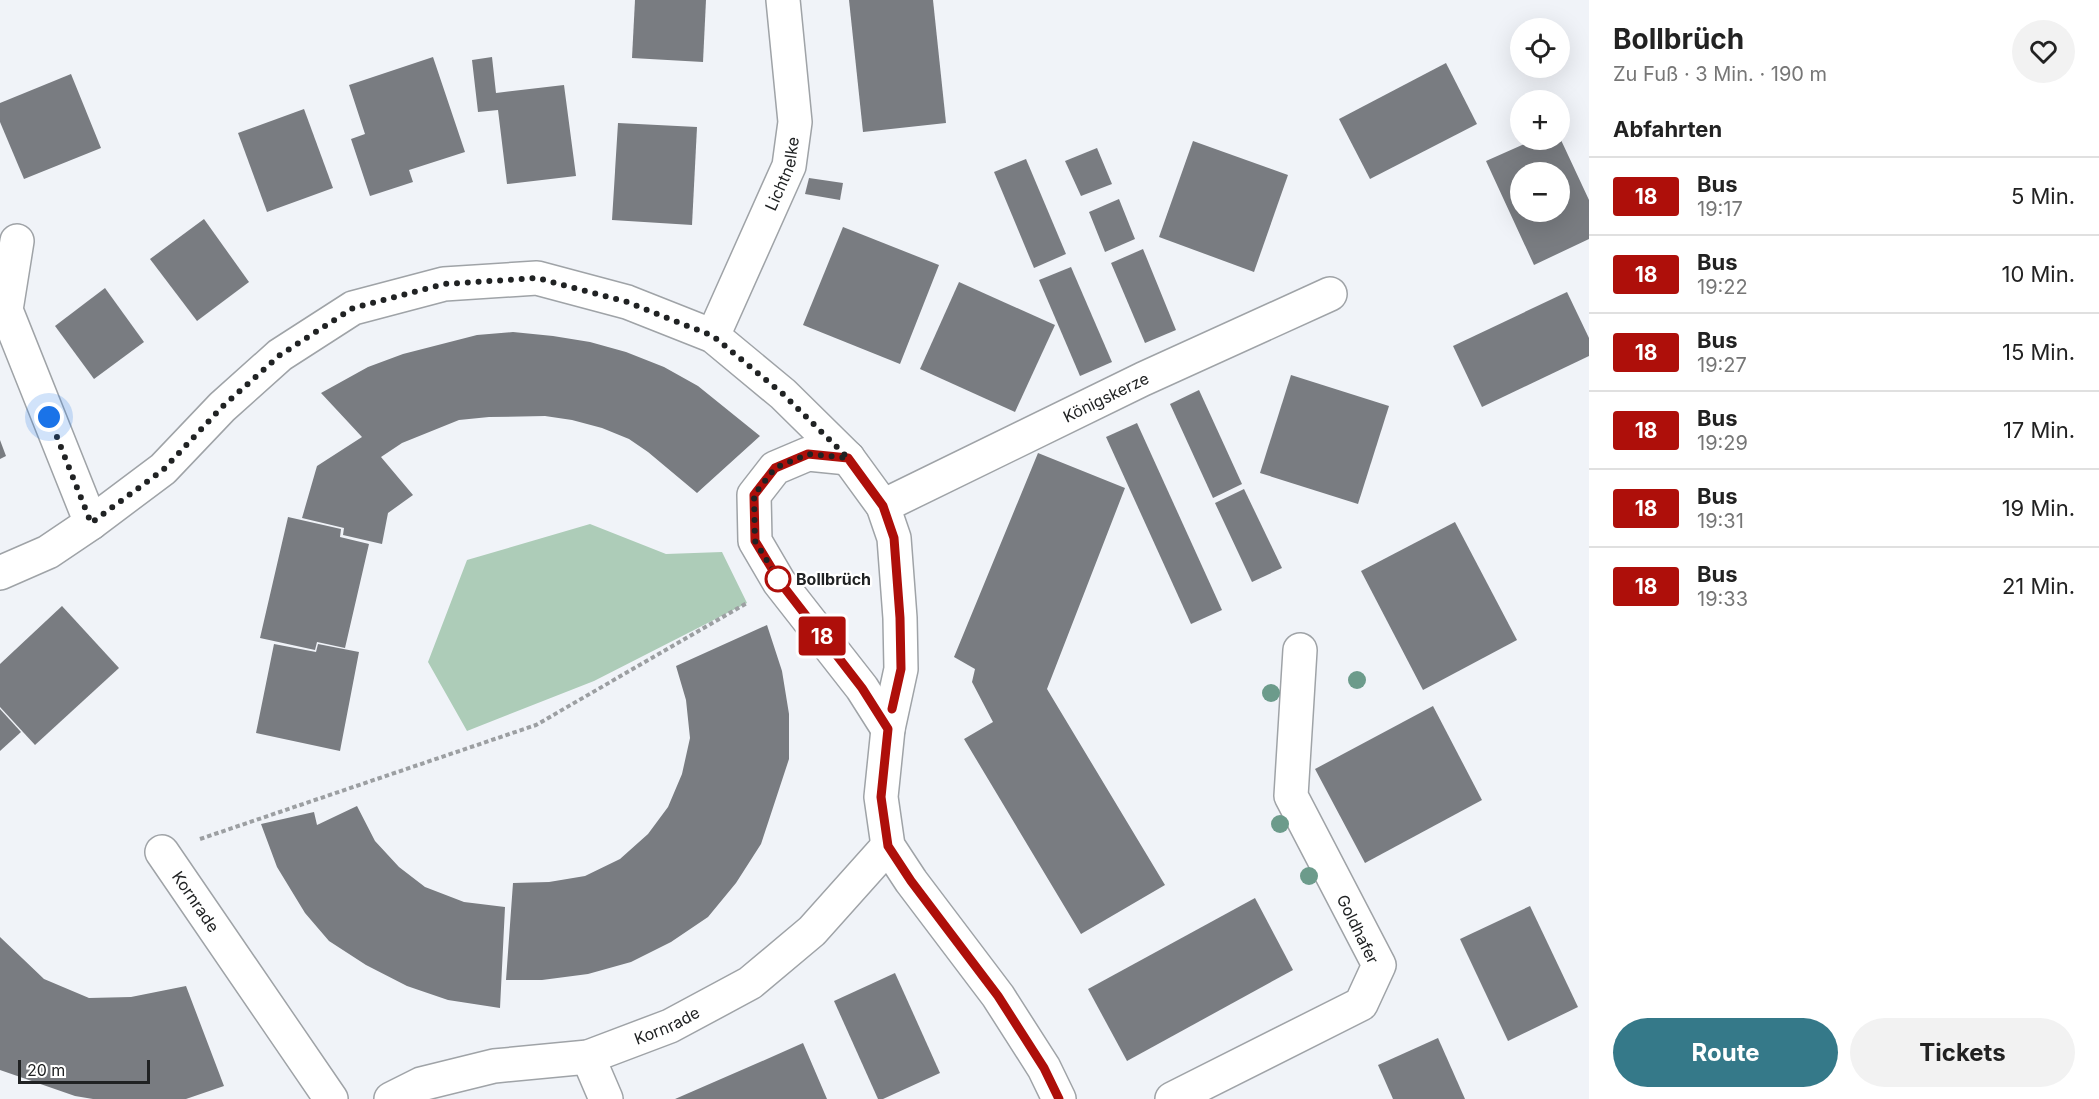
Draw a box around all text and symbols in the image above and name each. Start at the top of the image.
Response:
map controls [1510,18,1570,222]
button: locate [1510,18,1570,78]
button: heart [2012,20,2075,83]
text: Bollbrüch [1613,22,1744,56]
text: Zu Fuß · 3 Min. · 190 m [1613,62,1827,86]
button: + [1510,90,1570,150]
text: Abfahrten [1613,116,1722,142]
street label: Lichtnelke [760,136,803,214]
button: − [1510,162,1570,222]
text: Bus [1697,171,1738,197]
text: 5 Min. [2011,183,2075,209]
text: 18 [1635,184,1657,209]
text: 19:17 [1697,197,1743,221]
text: Bus [1697,249,1738,275]
text: 10 Min. [2001,261,2075,287]
text: 18 [1635,262,1657,287]
text: 19:22 [1697,275,1748,299]
text: Bus [1697,327,1738,353]
text: 15 Min. [2002,339,2075,365]
text: 18 [1635,340,1657,365]
text: 19:27 [1697,353,1747,377]
street label: Königskerze [1060,368,1152,427]
your location [34,402,64,432]
text: Bus [1697,405,1738,431]
text: 17 Min. [2003,417,2075,443]
text: 18 [1635,418,1657,443]
text: 19:29 [1697,431,1748,455]
text: Bus [1697,483,1738,509]
text: 19 Min. [2002,495,2075,521]
text: 18 [1635,496,1657,521]
text: 19:31 [1697,509,1744,533]
text: Bus [1697,561,1738,587]
marker: Bollbrüch [765,566,791,592]
place label: Bollbrüch [796,569,871,589]
text: 21 Min. [2002,573,2075,599]
text: 18 [1635,574,1657,599]
text: 19:33 [1697,587,1748,611]
line badge: 18 [795,616,849,656]
text: 18 [811,624,833,649]
street label: Kornrade [168,867,224,936]
street label: Goldhafer [1333,891,1383,967]
street label: Kornrade [631,1002,703,1049]
button: Route [1613,1018,1838,1087]
button: Tickets [1850,1018,2075,1087]
scale bar [18,1057,150,1084]
text: 20 m [27,1060,65,1080]

